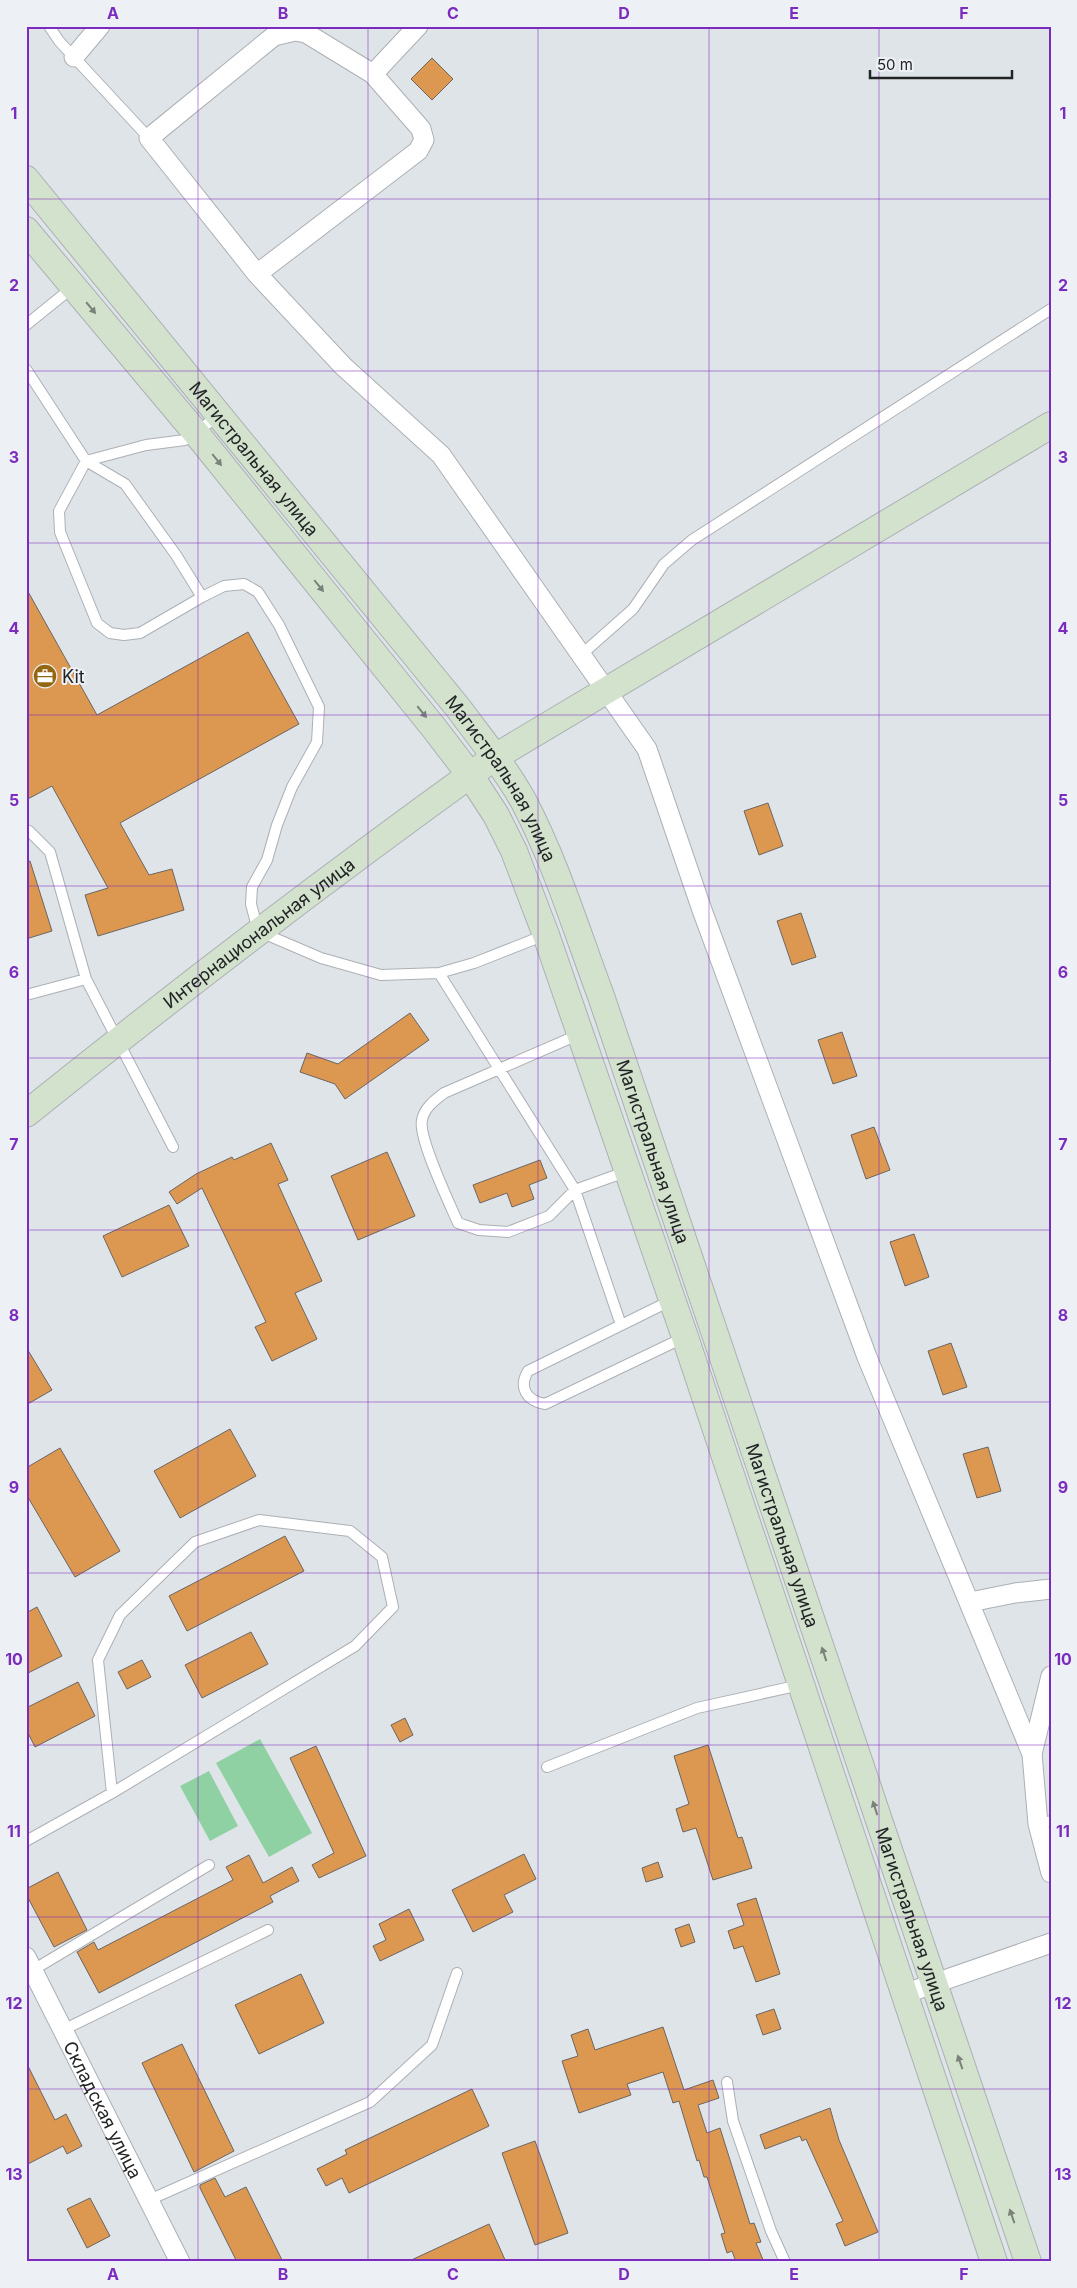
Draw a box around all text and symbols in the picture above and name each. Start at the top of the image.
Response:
text: A [107,3,119,23]
text: B [278,3,288,23]
text: C [447,3,459,23]
text: D [618,3,630,23]
text: E [789,3,799,23]
text: F [959,3,969,23]
scale bar [870,48,1012,80]
text: 50 m [877,55,913,74]
text: 1 [11,103,17,123]
text: 1 [1060,103,1066,123]
text: 2 [9,275,19,295]
text: 2 [1058,275,1068,295]
one-way arrow [85,301,96,314]
street label: Магистральная улица [185,377,324,540]
text: 3 [9,447,19,467]
text: 3 [1058,447,1068,467]
one-way arrow [212,453,223,466]
one-way arrow [314,579,325,592]
text: 4 [9,618,20,638]
text: 4 [1058,618,1069,638]
office icon: Kit [32,663,58,689]
place label: Kit [62,666,85,687]
street label: Магистральная улица [441,691,561,865]
one-way arrow [416,706,427,719]
text: 5 [9,790,19,810]
text: 5 [1058,790,1068,810]
street label: Интернациональная улица [159,853,358,1012]
text: 6 [9,962,19,982]
text: 6 [1058,962,1068,982]
street label: Магистральная улица [613,1057,694,1246]
text: 7 [9,1134,19,1154]
text: 7 [1058,1134,1068,1154]
text: 8 [9,1305,19,1325]
text: 8 [1058,1305,1068,1325]
street label: Магистральная улица [742,1441,824,1630]
text: 9 [9,1477,19,1497]
text: 9 [1058,1477,1068,1497]
one-way arrow [820,1646,827,1661]
text: 10 [5,1649,23,1669]
text: 10 [1054,1649,1072,1669]
one-way arrow [871,1800,879,1815]
text: 11 [7,1821,21,1841]
text: 11 [1056,1821,1070,1841]
street label: Магистральная улица [872,1824,953,2014]
text: 12 [6,1993,22,2013]
text: 12 [1055,1993,1071,2013]
street label: Складская улица [60,2037,147,2182]
one-way arrow [956,2054,963,2069]
text: 13 [5,2164,23,2184]
text: 13 [1054,2164,1072,2184]
one-way arrow [1008,2208,1015,2223]
text: A [107,2264,119,2284]
text: B [278,2264,288,2284]
text: C [447,2264,459,2284]
text: D [618,2264,630,2284]
text: E [789,2264,799,2284]
text: F [959,2264,969,2284]

